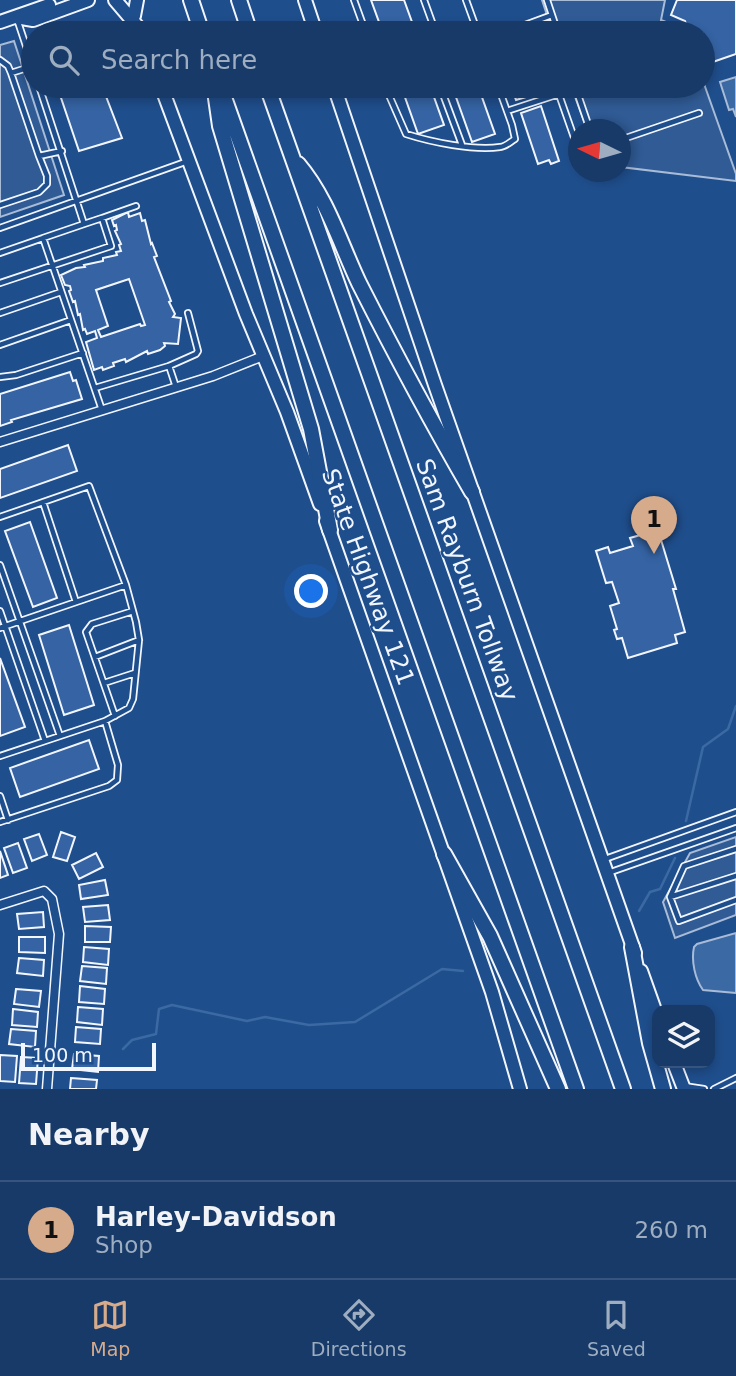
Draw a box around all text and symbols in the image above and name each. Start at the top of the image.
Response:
search box [21,21,715,98]
icon: search [45,41,83,79]
text: Search here [101,45,257,75]
north arrow [568,119,631,182]
street label: Sam Rayburn Tollway [410,455,524,705]
street label: State Highway 121 [316,465,420,689]
pin: 1 [631,496,677,554]
your location [294,574,328,608]
map controls [652,1005,715,1068]
button: layers [652,1005,715,1068]
scale bar [21,1040,156,1072]
text: 100 m [32,1044,93,1066]
text: Nearby [28,1117,150,1152]
text: Harley-Davidson [95,1202,337,1232]
text: 1 [43,1217,59,1243]
text: 260 m [634,1217,708,1243]
text: Shop [95,1232,153,1258]
tab: Map [90,1296,130,1360]
tab: Directions [311,1296,407,1360]
tab: Saved [587,1296,646,1360]

